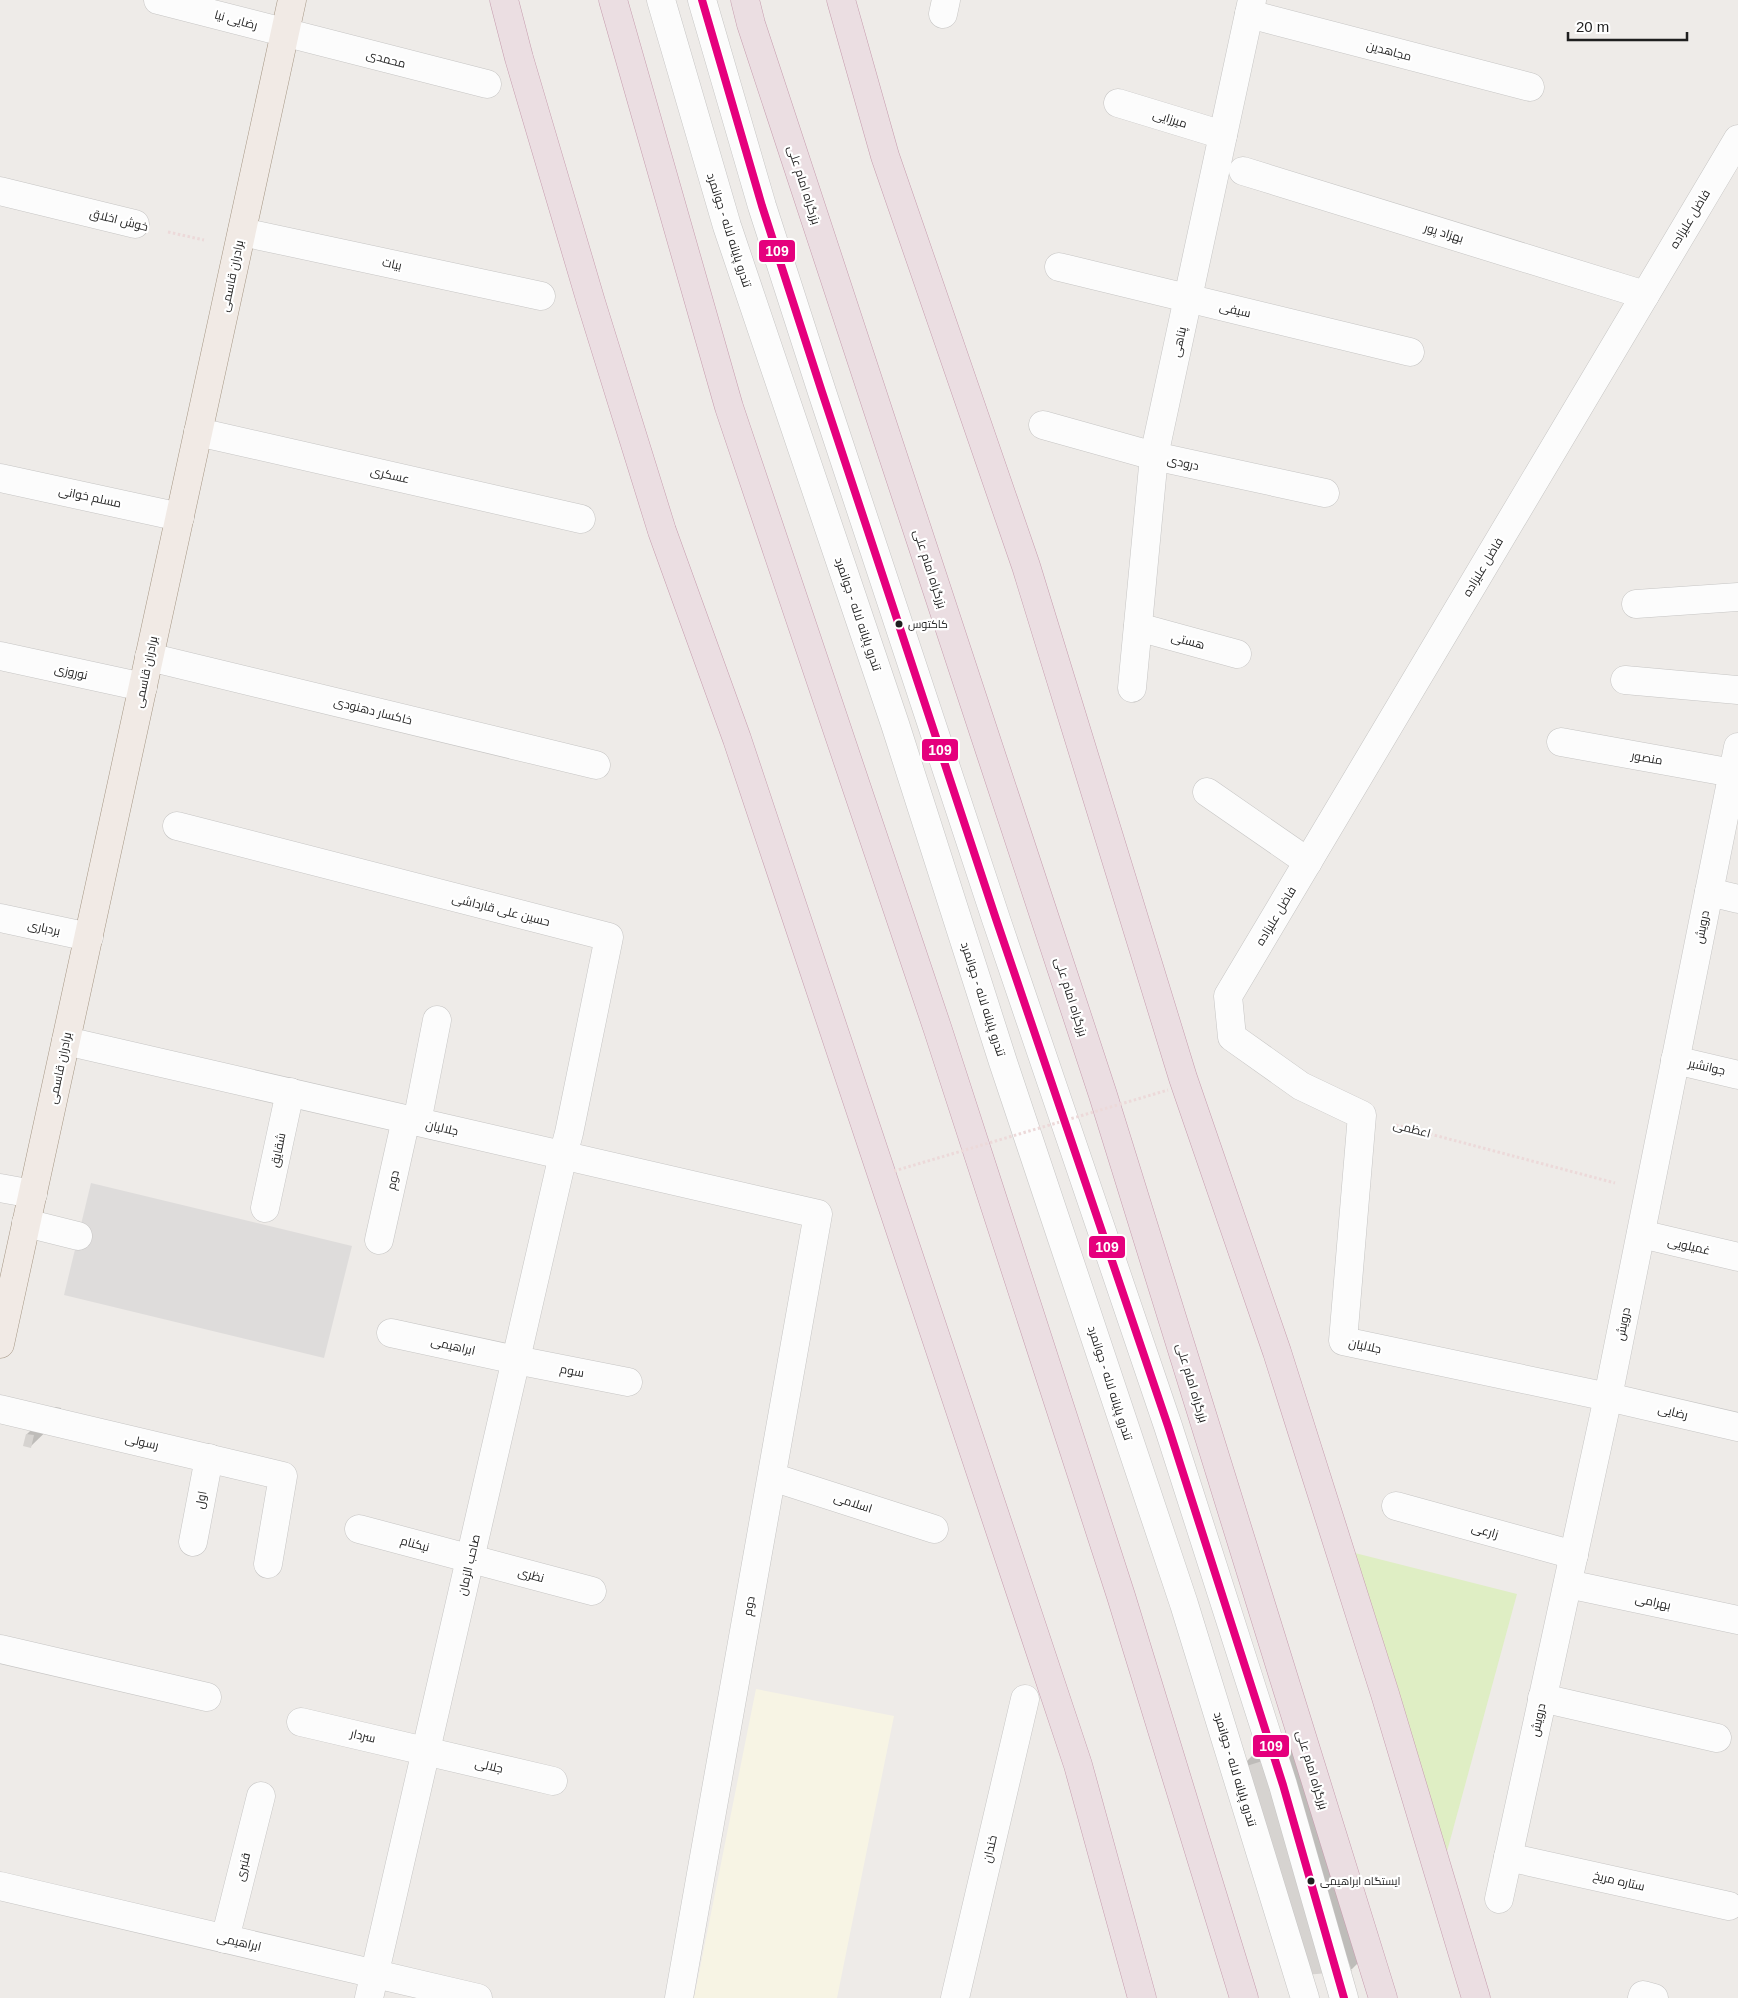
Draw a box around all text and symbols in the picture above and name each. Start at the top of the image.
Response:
street label: رضایی نیا [213,8,259,32]
scale bar [1568,10,1687,42]
text: 20 m [1576,18,1609,35]
street label: مجاهدین [1365,38,1413,64]
street label: محمدی [365,47,407,71]
street label: میرزایی [1151,107,1189,131]
street label: بزرگراه امام علی [784,144,823,226]
street label: تندرو پایانه لاله - جوانمرد [702,171,754,290]
street label: فاضل علیزاده [1667,187,1713,251]
street label: خوش اخلاق [88,206,150,234]
street label: بهزاد پور [1421,220,1465,248]
street label: برادران قاسمی [218,239,246,313]
line badge: 109 [758,239,796,263]
text: 109 [765,243,789,259]
street label: بیات [381,255,403,273]
street label: سیفی [1218,300,1252,320]
street label: پناهی [1169,325,1191,359]
street label: درودی [1166,453,1200,473]
street label: عسکری [369,464,411,486]
street label: مسلم خوانی [57,484,123,511]
street label: بزرگراه امام علی [910,528,949,610]
street label: فاضل علیزاده [1460,535,1506,599]
street label: تندرو پایانه لاله - جوانمرد [830,555,884,674]
place label: کاکتوس [908,618,948,631]
marker: کاکتوس [894,619,904,629]
street label: هستی [1170,630,1206,652]
street label: برادران قاسمی [132,635,160,709]
street label: نوروزی [53,662,89,682]
street label: خاکسار دهنودی [332,694,414,728]
line badge: 109 [921,738,959,762]
text: 109 [928,742,952,758]
street label: منصور [1629,748,1664,768]
street label: فاضل علیزاده [1253,884,1299,948]
street label: حسین علی قارداشی [451,891,551,929]
street label: درویش [1692,909,1712,945]
street label: بردباری [26,918,62,938]
street label: تندرو پایانه لاله - جوانمرد [956,940,1008,1059]
street label: بزرگراه امام علی [1051,956,1090,1038]
street label: برادران قاسمی [46,1031,74,1105]
street label: جوانشیر [1686,1056,1727,1078]
street label: جلالیان [424,1117,460,1139]
street label: اعظمی [1392,1117,1432,1141]
street label: شقایق [268,1131,289,1169]
street label: دوم [384,1169,403,1191]
street label: غمیلویی [1666,1234,1712,1258]
line badge: 109 [1088,1235,1126,1259]
text: 109 [1095,1239,1119,1255]
street label: درویش [1613,1306,1633,1342]
street label: تندرو پایانه لاله - جوانمرد [1083,1324,1135,1443]
street label: ابراهیمی [429,1334,477,1358]
street label: جلالیان [1347,1336,1383,1356]
street label: بزرگراه امام علی [1172,1342,1211,1425]
street label: سوم [559,1362,585,1381]
street label: رضایی [1657,1402,1689,1422]
street label: رسولی [124,1431,160,1453]
street label: اول [193,1490,209,1510]
street label: اسلامی [832,1490,874,1516]
street label: زارعی [1470,1521,1500,1541]
street label: نیکنام [399,1533,431,1556]
street label: صاحب الزمان [455,1533,483,1597]
street label: نظری [516,1565,546,1585]
street label: بهرامی [1634,1591,1672,1613]
street label: دوم [740,1595,759,1617]
street label: درویش [1528,1702,1548,1738]
street label: تندرو پایانه لاله - جوانمرد [1209,1710,1259,1829]
street label: سردار [348,1726,377,1746]
street label: بزرگراه امام علی [1292,1729,1331,1812]
line badge: 109 [1252,1734,1290,1758]
text: 109 [1259,1738,1283,1754]
street label: جلالی [473,1756,505,1776]
street label: خندان [980,1834,1000,1864]
street label: قنبری [233,1851,253,1883]
street label: ستاره مریخ [1592,1868,1646,1895]
place label: ایستگاه ابراهیمی [1320,1875,1400,1888]
marker: ایستگاه ابراهیمی [1306,1876,1316,1886]
street label: ابراهیمی [215,1930,263,1954]

